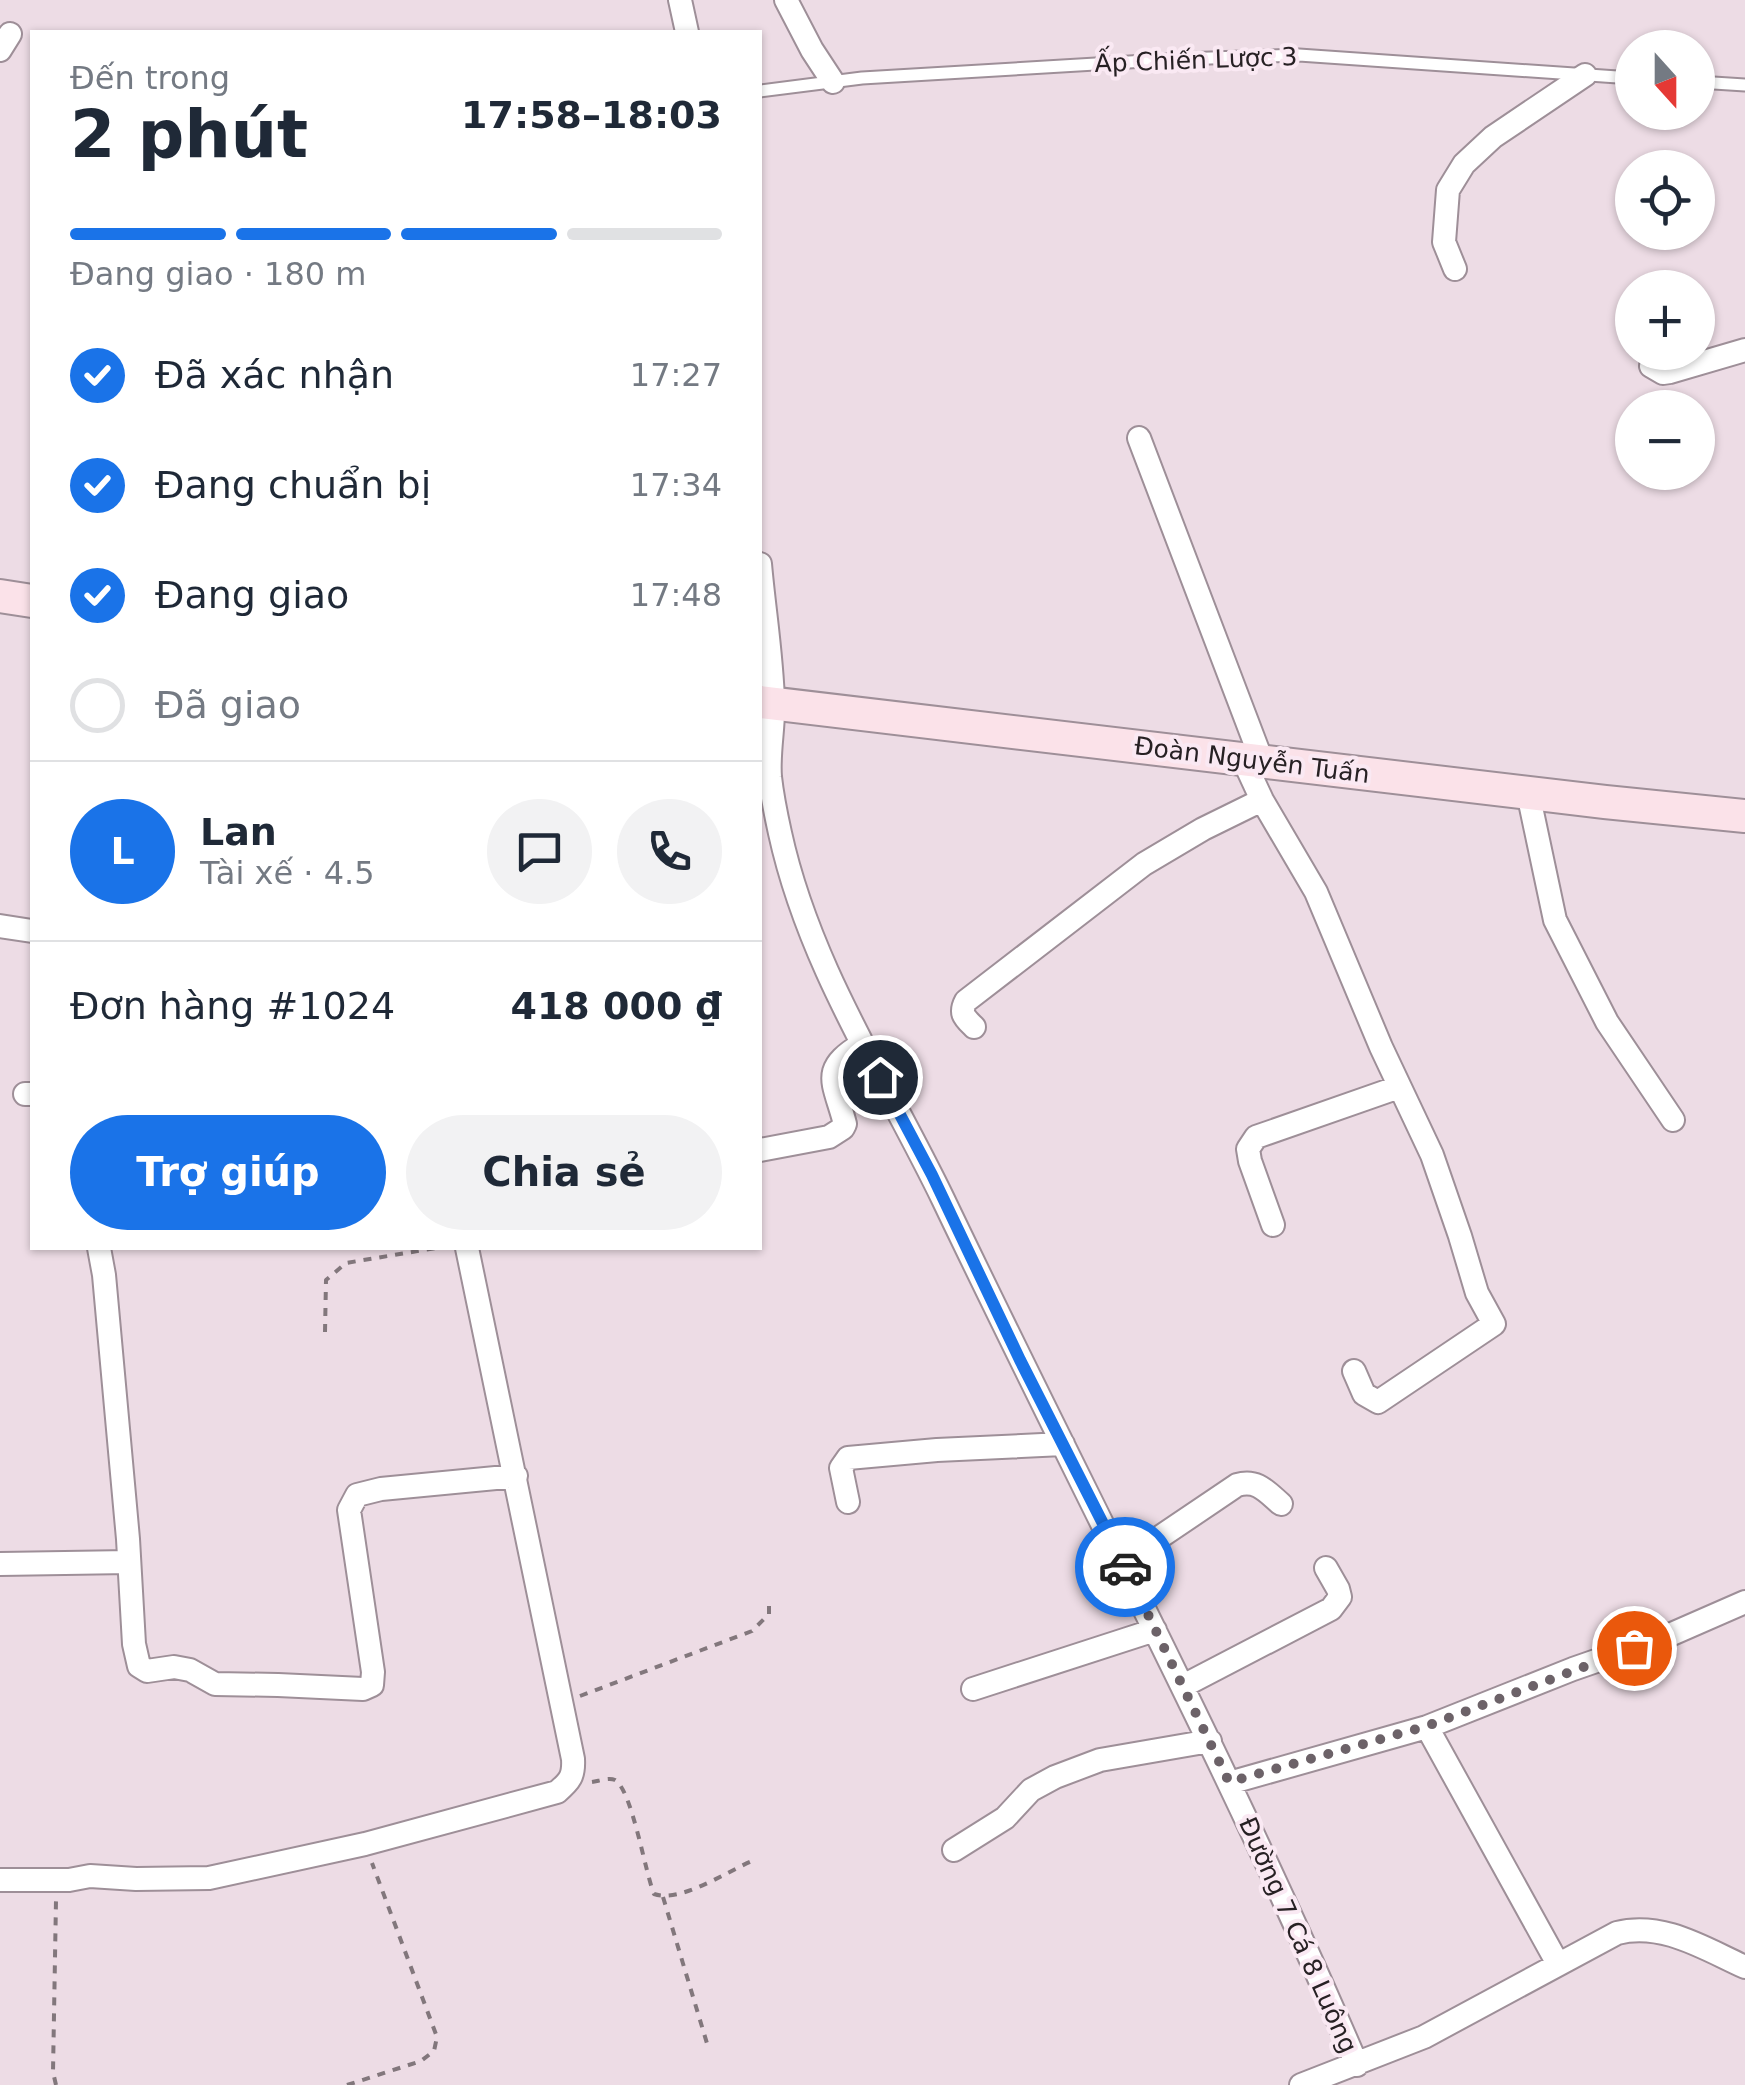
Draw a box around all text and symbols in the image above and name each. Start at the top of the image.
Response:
north arrow [1615,30,1715,130]
map controls [1615,30,1715,490]
street label: Ấp Chiến Lược 3 [1094,39,1298,78]
text: Đến trong [70,59,230,97]
text: 17:58–18:03 [461,93,722,137]
text: 2 phút [70,97,308,172]
button: locate [1615,150,1715,250]
text: Đang giao · 180 m [70,255,367,293]
button: + [1615,270,1715,370]
icon: check [70,348,125,403]
text: Đã xác nhận [155,353,394,397]
text: 17:27 [630,356,722,394]
button: − [1615,390,1715,490]
icon: check [70,458,125,513]
text: Đang chuẩn bị [155,463,431,507]
text: 17:34 [630,466,722,504]
icon: check [70,568,125,623]
text: Đang giao [155,573,349,617]
text: 17:48 [630,576,722,614]
text: Đã giao [155,683,301,727]
street label: Đoàn Nguyễn Tuấn [1133,731,1371,789]
button: chat [487,799,592,904]
button: phone [617,799,722,904]
text: Lan [200,810,277,854]
text: L [110,829,135,873]
text: Tài xế · 4.5 [200,854,375,892]
text: Đơn hàng #1024 [70,984,395,1028]
text: 418 000 ₫ [510,984,722,1028]
pin [838,1035,923,1120]
icon: home [853,1050,908,1105]
button: Trợ giúp [70,1115,386,1230]
button: Chia sẻ [406,1115,722,1230]
courier [1075,1517,1175,1617]
icon: car [1098,1540,1153,1595]
pin [1592,1606,1677,1691]
icon: bag [1607,1621,1662,1676]
street label: Đường 7 Cá 8 Luông [1233,1813,1363,2057]

